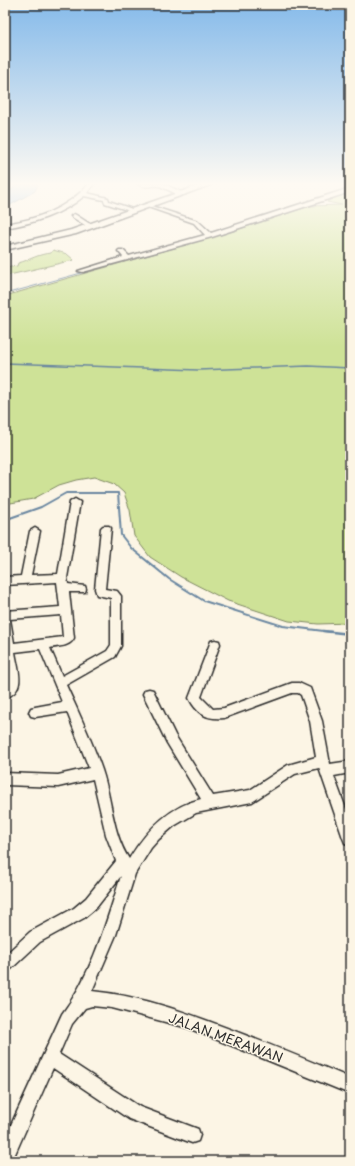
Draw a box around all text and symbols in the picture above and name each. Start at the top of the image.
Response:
street label: JALAN MERAWAN [166,1007,286,1067]

